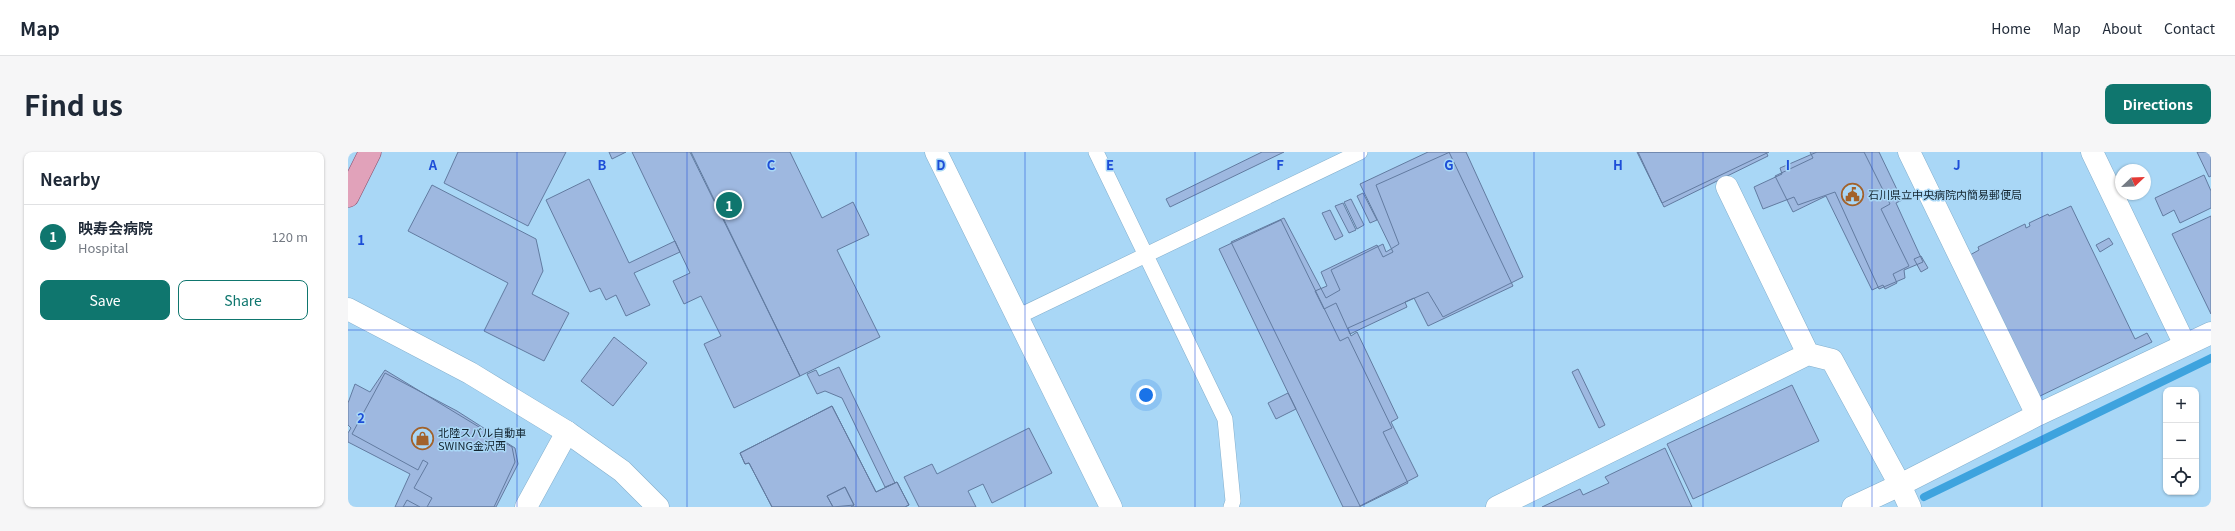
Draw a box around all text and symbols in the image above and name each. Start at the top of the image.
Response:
text: Map [20,14,60,41]
text: Home [1991,18,2031,38]
text: Map [2053,18,2081,38]
text: About [2103,18,2142,38]
text: Contact [2164,18,2215,38]
text: Find us [24,84,123,124]
button: Directions [2105,84,2211,124]
text: A [428,155,438,174]
text: B [598,155,607,174]
text: C [767,155,776,174]
text: D [936,155,946,174]
text: E [1106,155,1114,174]
text: F [1276,155,1284,174]
text: G [1444,155,1454,174]
text: H [1613,155,1623,174]
text: I [1786,155,1790,174]
text: J [1953,155,1961,174]
north arrow [2115,164,2151,200]
text: Nearby [40,166,100,191]
public building icon: 石川県立中央病院内簡易郵便局 [1839,181,1865,207]
place label: 石川県立中央病院内簡易郵便局 [1868,186,2022,202]
pin: 1 [716,190,742,220]
text: 映寿会病院 [78,217,153,238]
text: 1 [49,227,57,246]
text: 120 m [271,227,308,246]
text: 1 [357,230,365,249]
text: Hospital [78,238,129,257]
button: Save [40,280,170,320]
button: Share [178,280,308,320]
your location [1136,385,1156,405]
map controls [2163,387,2199,495]
button: + [2163,387,2199,423]
text: 2 [357,408,365,427]
button: − [2163,423,2199,459]
place label: 北陸スバル自動車 SWING金沢西 [438,424,526,453]
shop icon: 北陸スバル自動車 SWING金沢西 [409,425,435,451]
button: locate [2163,459,2199,495]

